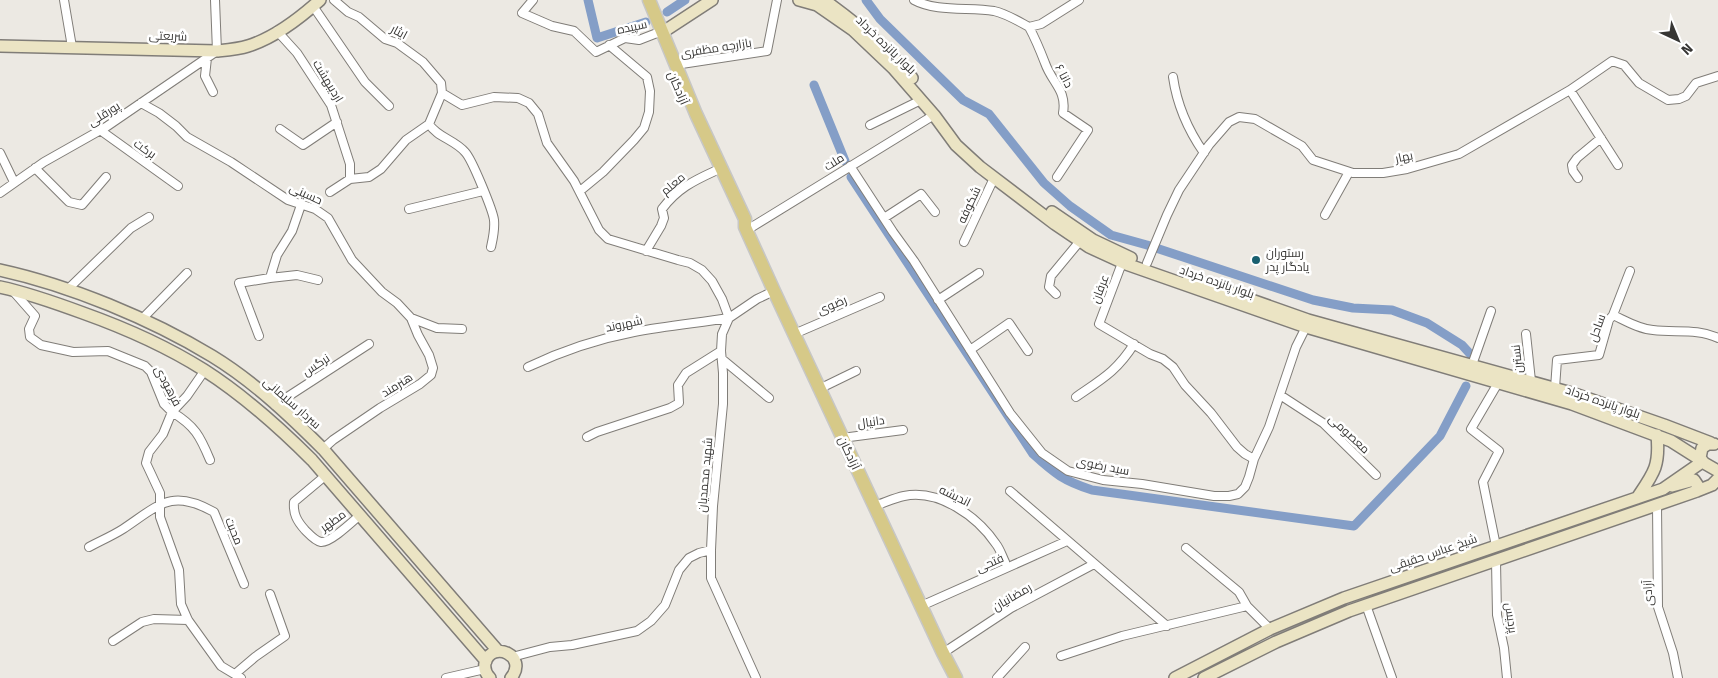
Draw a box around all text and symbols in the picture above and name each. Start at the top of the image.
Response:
street label: بلوار پانزده خرداد [852,13,919,79]
north arrow [1653,15,1703,65]
street label: سپیده [616,17,649,38]
street label: ایثار [387,21,410,42]
street label: شریعتی [149,28,187,44]
street label: بازارچه مظفری [679,35,753,63]
text: N [1677,40,1696,58]
street label: اردیبهشت [310,57,346,105]
street label: دانا ۶ [1052,62,1076,90]
street label: آزادگان [665,69,692,108]
street label: پورقلی [86,98,124,131]
street label: برکت [131,136,159,162]
street label: بهار [1393,148,1414,166]
street label: ملت [821,150,847,174]
street label: معلم [658,170,688,199]
street label: حسینی [287,181,325,207]
street label: شکوفه [954,184,984,226]
place label: رستوران یادگار پدر [1265,246,1310,276]
marker: رستوران یادگار پدر [1250,254,1262,266]
street label: بلوار پانزده خرداد [1177,263,1256,303]
street label: عرفان [1088,273,1112,305]
street label: رضوی [815,293,849,317]
street label: ساحل [1586,312,1608,344]
street label: شهروند [604,313,644,335]
street label: نسترن [1509,344,1525,374]
street label: نرگس [300,351,332,379]
street label: فرهودی [152,363,184,409]
street label: هنرمند [379,370,415,400]
street label: سردار سلیمانی [261,374,323,432]
street label: بلوار پانزده خرداد [1563,383,1642,423]
street label: معصومی [1326,412,1372,456]
street label: دانیال [857,413,886,431]
street label: آزادگان [835,434,863,473]
street label: شهید محمدیان [695,437,715,513]
street label: سید رضوی [1075,454,1131,478]
street label: اندیشه [937,482,973,510]
street label: مطهر [317,507,349,535]
street label: محبت [222,515,246,547]
street label: شیخ عباس حقیقی [1387,531,1479,576]
street label: فتحی [974,551,1006,575]
street label: آزادی [1640,579,1656,606]
street label: رمضانیان [990,580,1034,614]
street label: پردیس [1500,602,1520,635]

